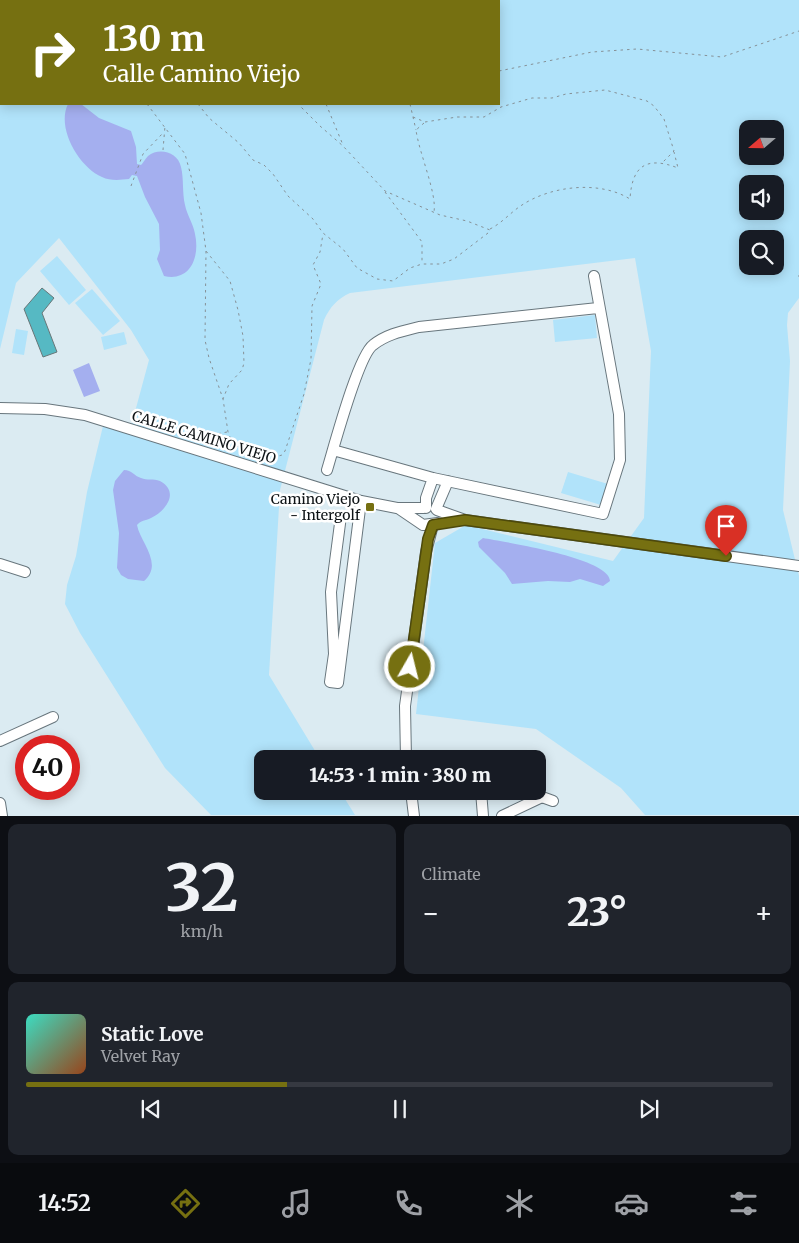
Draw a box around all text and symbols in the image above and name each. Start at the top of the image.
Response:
text: 130 m [103,17,205,61]
icon: right [20,20,85,85]
text: Calle Camino Viejo [103,60,300,88]
north arrow [739,120,784,165]
map controls [739,120,784,275]
button: sound [739,175,784,220]
button: search [739,230,784,275]
street label: CALLE CAMINO VIEJO [130,407,278,467]
place label: Camino Viejo - Intergolf [271,490,361,524]
marker: Camino Viejo - Intergolf [364,501,376,513]
pin [705,505,747,556]
icon: arrive [712,512,740,540]
position arrow [383,640,435,692]
speed limit sign: 40 [15,735,80,800]
text: 14:53 · 1 min · 380 m [309,763,491,787]
text: 32 [165,847,239,929]
text: Climate [422,864,481,884]
text: 23° [567,889,628,936]
text: − [422,895,440,931]
text: + [754,895,773,931]
text: km/h [181,921,223,941]
text: Static Love [101,1022,204,1046]
text: Velvet Ray [101,1046,180,1066]
icon: previous [137,1095,165,1123]
icon: pause [386,1095,414,1123]
icon: next [635,1095,663,1123]
icon: directions [168,1186,203,1221]
icon: music [279,1186,314,1221]
icon: phone [391,1186,426,1221]
icon: climate [502,1186,537,1221]
icon: car [614,1186,649,1221]
icon: filters [726,1186,761,1221]
text: 14:52 [38,1189,91,1217]

